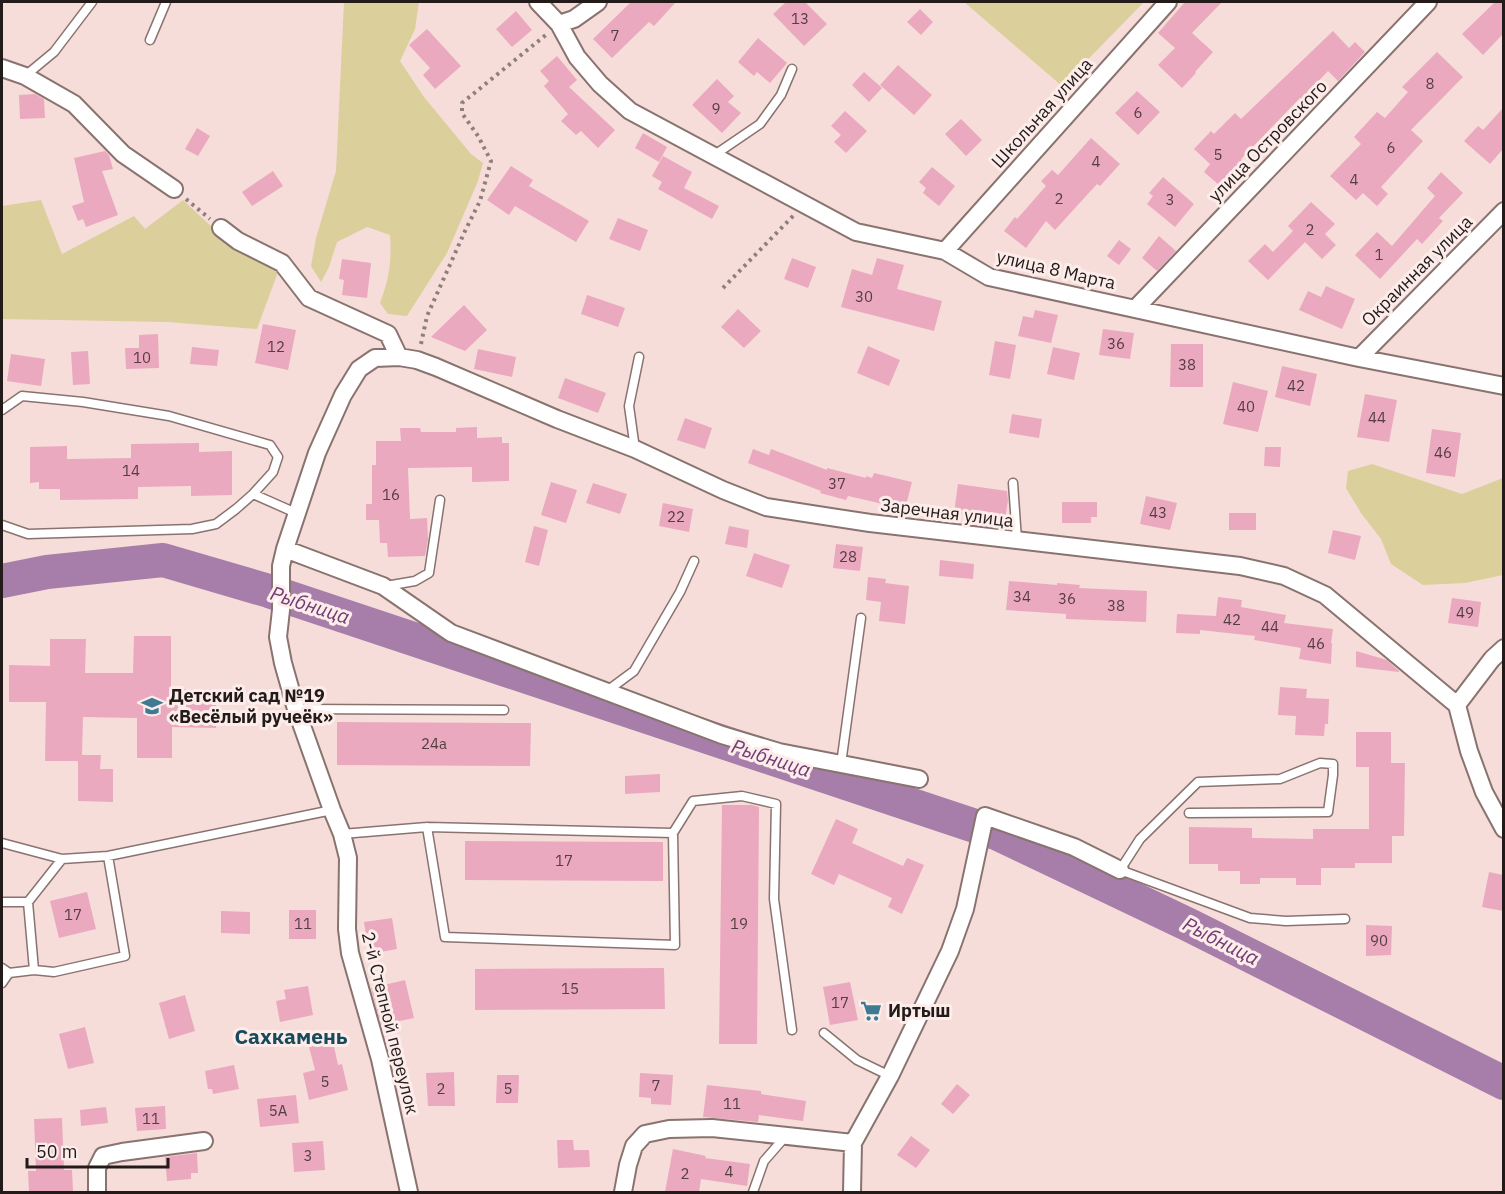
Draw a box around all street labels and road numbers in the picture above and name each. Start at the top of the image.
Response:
street label: Школьная улица [986,53,1097,172]
street label: улица Островского [1203,75,1332,207]
street label: Окраинная улица [1356,210,1477,331]
street label: улица 8 Марта [994,245,1118,294]
street label: Заречная улица [879,493,1015,532]
street label: 2-й Степной переулок [357,929,424,1117]

